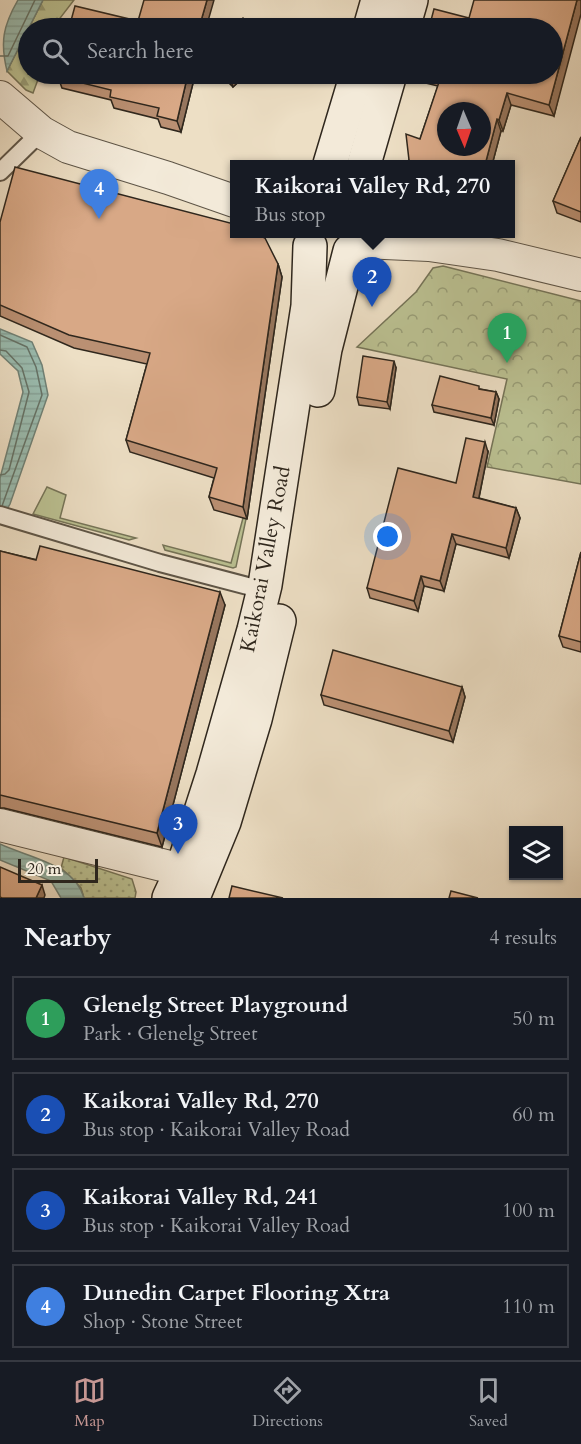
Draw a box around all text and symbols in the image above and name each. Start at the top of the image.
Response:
search box [18,18,563,84]
icon: search [39,35,72,68]
text: Search here [87,36,194,66]
north arrow [437,102,491,156]
popup [230,160,515,238]
pin: 4 [80,170,118,219]
text: Kaikorai Valley Rd, 270 [255,171,490,201]
text: Bus stop [255,201,326,228]
pin: 2 [352,258,392,307]
pin: 1 [488,314,526,363]
street label: Kaikorai Valley Road [233,464,298,655]
your location [373,522,402,551]
pin: 3 [158,804,198,854]
map controls [509,826,563,880]
button: layers [509,826,563,880]
scale bar [18,856,98,884]
text: 20 m [27,858,61,880]
text: Nearby [24,920,112,955]
text: 4 results [489,924,557,951]
text: Glenelg Street Playground [83,990,348,1020]
text: 1 [40,1005,51,1032]
text: 50 m [512,1005,555,1032]
text: Park · Glenelg Street [83,1020,258,1047]
text: Kaikorai Valley Rd, 270 [83,1086,319,1116]
text: 2 [40,1101,51,1128]
text: 60 m [512,1101,555,1128]
text: Bus stop · Kaikorai Valley Road [83,1116,350,1143]
text: Kaikorai Valley Rd, 241 [83,1182,319,1212]
text: 3 [40,1197,51,1224]
text: 100 m [502,1197,555,1224]
text: Bus stop · Kaikorai Valley Road [83,1212,350,1239]
text: Dunedin Carpet Flooring Xtra [83,1278,390,1308]
text: 4 [40,1293,51,1320]
text: 110 m [502,1293,555,1320]
text: Shop · Stone Street [83,1308,242,1335]
tab: Map [73,1374,106,1432]
tab: Directions [252,1374,323,1432]
tab: Saved [469,1374,508,1432]

